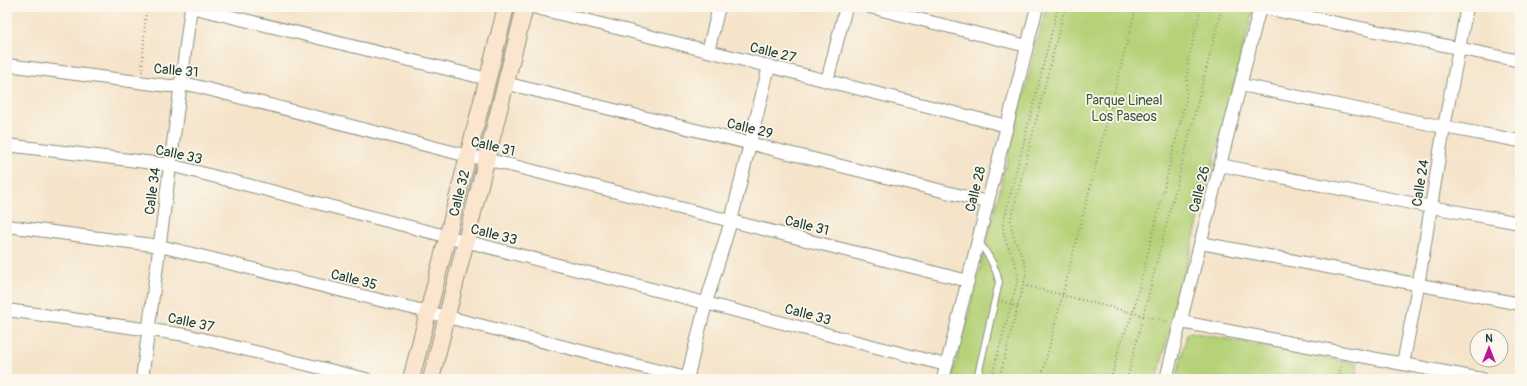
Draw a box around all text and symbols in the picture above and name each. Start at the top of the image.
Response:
street label: Calle 27 [748,39,798,67]
street label: Calle 31 [153,60,199,81]
park label: Parque Lineal Los Paseos [1085,92,1163,125]
street label: Calle 29 [725,115,775,142]
street label: Calle 31 [469,133,517,160]
street label: Calle 33 [154,141,204,168]
street label: Calle 24 [1408,158,1433,208]
street label: Calle 28 [962,164,989,214]
street label: Calle 26 [1185,164,1214,214]
street label: Calle 34 [141,166,164,216]
street label: Calle 32 [446,168,474,218]
street label: Calle 31 [783,212,831,239]
street label: Calle 33 [469,221,519,249]
street label: Calle 35 [329,266,379,293]
street label: Calle 33 [783,300,833,329]
street label: Calle 37 [166,309,216,336]
north arrow [1469,328,1509,368]
text: N [1485,332,1493,345]

